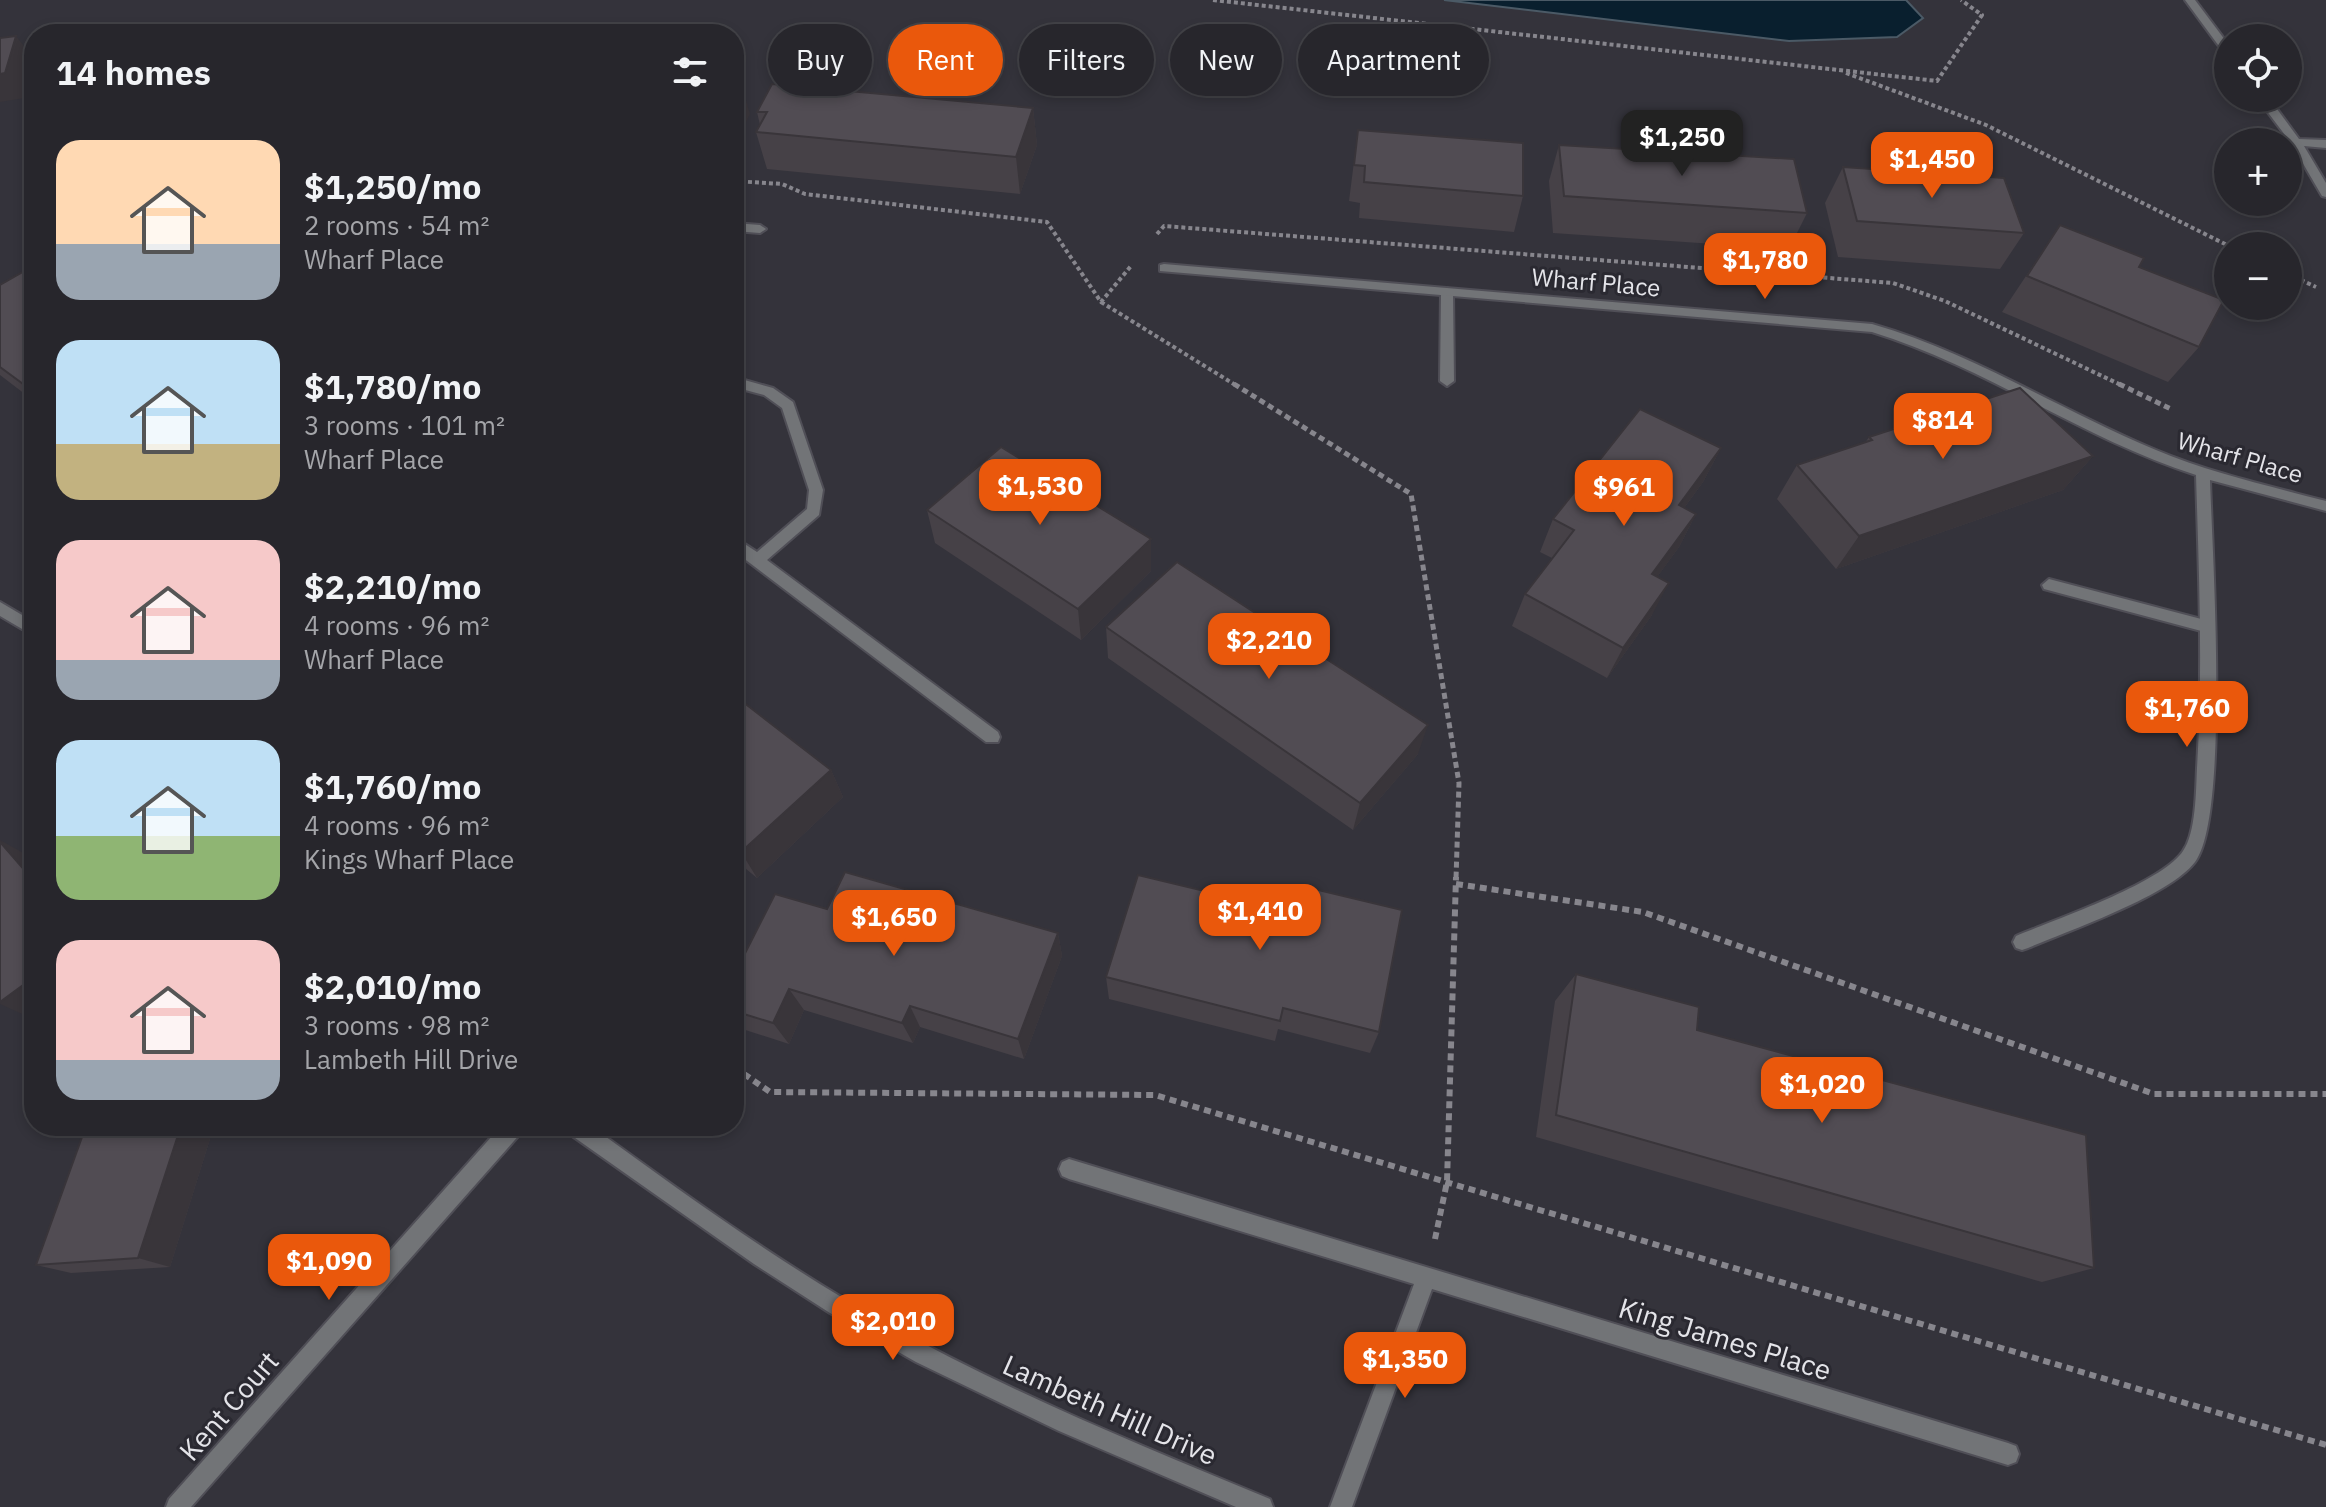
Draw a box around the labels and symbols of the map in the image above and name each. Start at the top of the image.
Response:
pin: $1,250 [1617,110,1747,178]
pin: $1,450 [1867,132,1997,200]
pin: $1,780 [1700,233,1830,301]
street label: Wharf Place [1530,260,1662,304]
pin: $814 [1896,393,1990,461]
street label: Wharf Place [2174,424,2307,490]
pin: $1,530 [975,459,1105,527]
pin: $961 [1577,460,1671,528]
pin: $2,210 [1204,613,1334,681]
pin: $1,760 [2122,681,2252,749]
pin: $1,410 [1195,884,1325,952]
pin: $1,650 [829,890,959,958]
pin: $1,020 [1757,1057,1887,1125]
pin: $1,090 [264,1234,394,1302]
street label: King James Place [1614,1289,1836,1388]
pin: $2,010 [828,1294,958,1362]
pin: $1,350 [1340,1332,1470,1400]
street label: Kent Court [171,1343,287,1468]
street label: Lambeth Hill Drive [997,1346,1223,1473]

